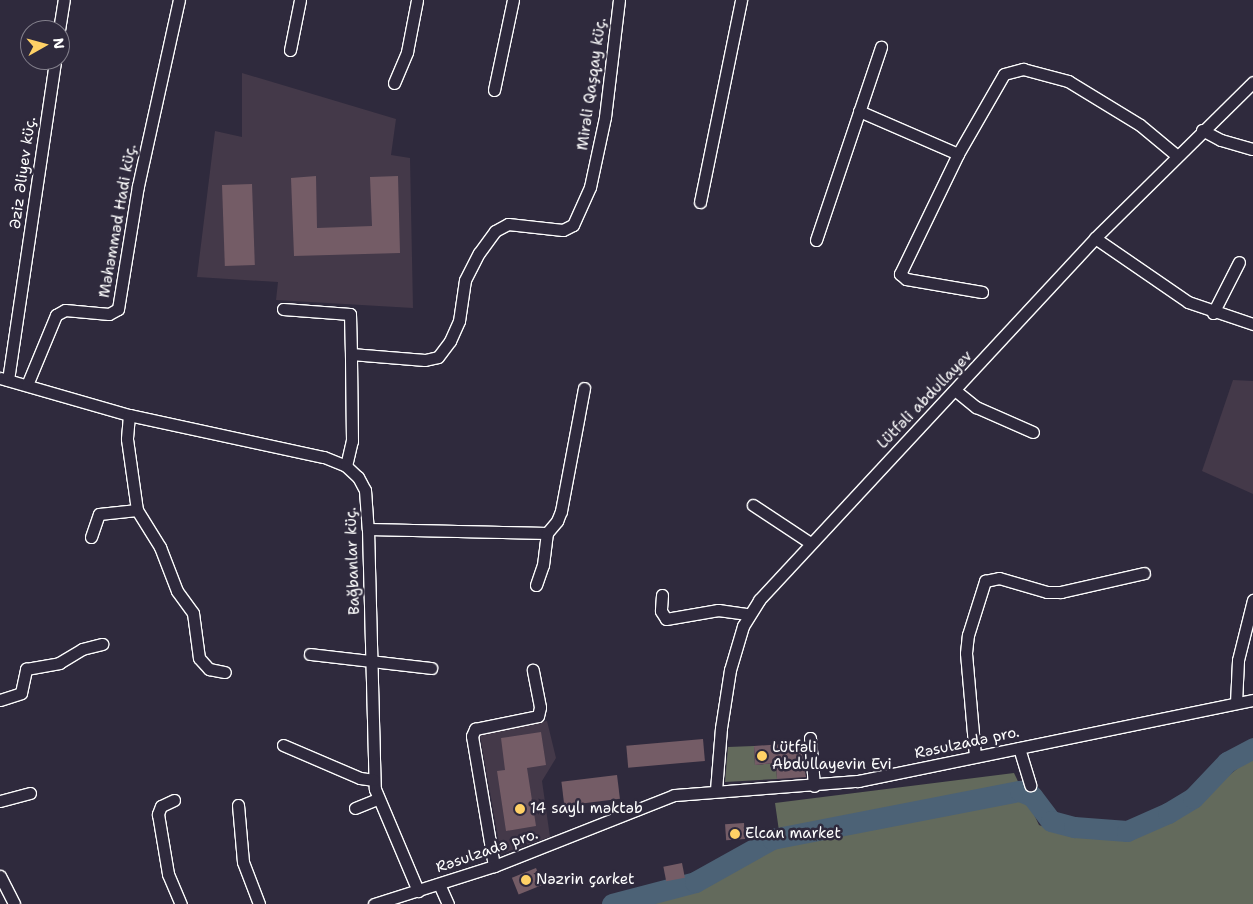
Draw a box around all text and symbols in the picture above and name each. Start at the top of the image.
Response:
street label: Mirəli Qaşqay küç. [574,16,610,152]
north arrow [20,20,70,70]
text: N [49,37,69,50]
street label: Əziz Əliyev küç. [6,116,40,230]
street label: Məhəmməd Hadi küç. [96,143,140,299]
street label: Lütfəli abdullayev [874,347,976,453]
street label: Bağbanlar küç. [342,507,364,615]
street label: Rəsulzadə pro. [913,723,1021,763]
place label: Lütfəli Abdullayevin Evi [772,738,892,773]
marker: Lütfəli Abdullayevin Evi [756,750,768,762]
place label: 14 saylı məktəb [530,800,643,818]
marker: 14 saylı məktəb [514,803,526,815]
street label: Rəsulzadə pro. [434,825,540,877]
place label: Elcan market [745,825,841,843]
marker: Elcan market [729,828,741,840]
place label: Nəzrin çarket [536,871,635,889]
marker: Nəzrin çarket [520,874,532,886]

